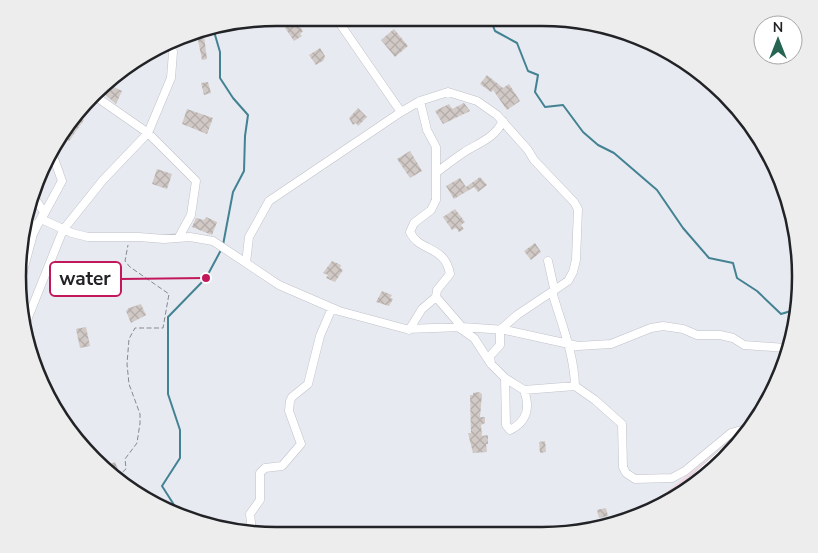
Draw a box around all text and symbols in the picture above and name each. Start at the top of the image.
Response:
north arrow [753,15,803,65]
text: N [773,18,783,37]
callout: water [50,262,121,296]
text: water [59,266,111,292]

